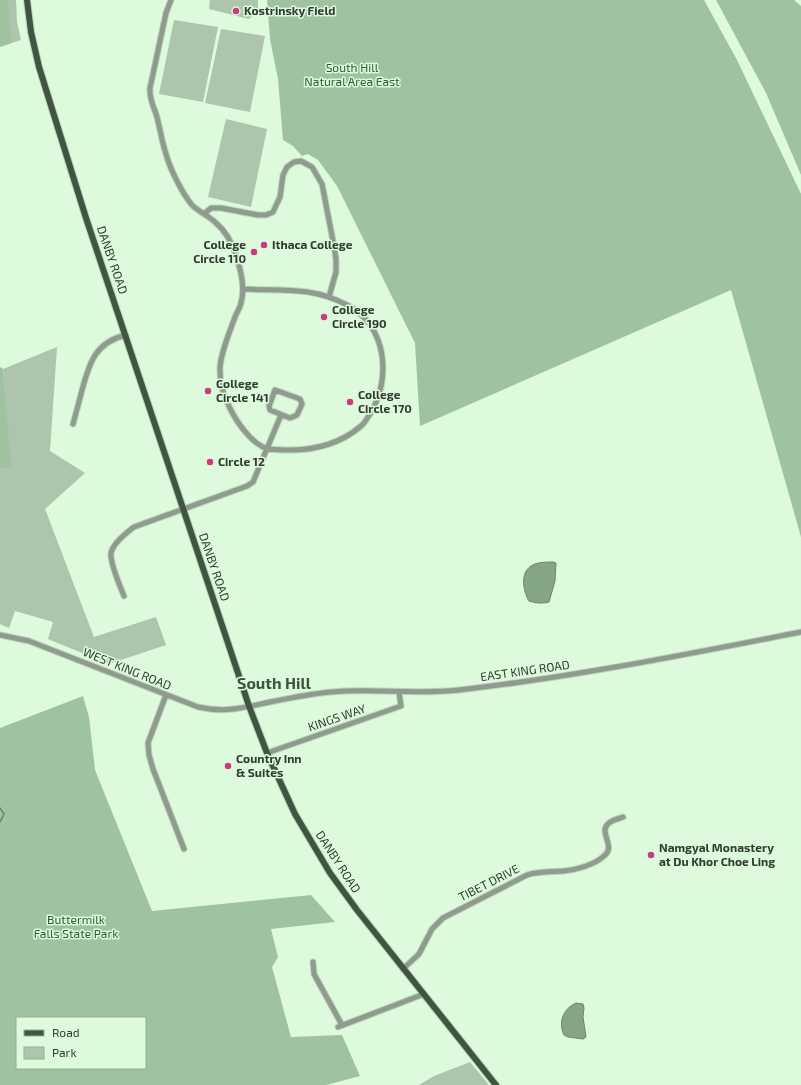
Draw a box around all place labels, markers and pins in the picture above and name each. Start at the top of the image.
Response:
place label: Kostrinsky Field [244,3,336,18]
marker: Kostrinsky Field [231,6,241,16]
place label: College Circle 110 [193,237,246,265]
place label: Ithaca College [272,237,353,251]
marker: Ithaca College [259,240,269,250]
marker: College Circle 110 [249,247,259,257]
place label: College Circle 190 [332,302,387,330]
marker: College Circle 190 [319,312,329,322]
place label: College Circle 141 [216,376,269,404]
marker: College Circle 141 [203,386,213,396]
place label: College Circle 170 [358,387,412,415]
marker: College Circle 170 [345,397,355,407]
place label: Circle 12 [218,454,265,468]
marker: Circle 12 [205,457,215,467]
place label: Country Inn & Suites [236,751,302,779]
marker: Country Inn & Suites [223,761,233,771]
place label: Namgyal Monastery at Du Khor Choe Ling [659,840,775,868]
marker: Namgyal Monastery at Du Khor Choe Ling [646,850,656,860]

